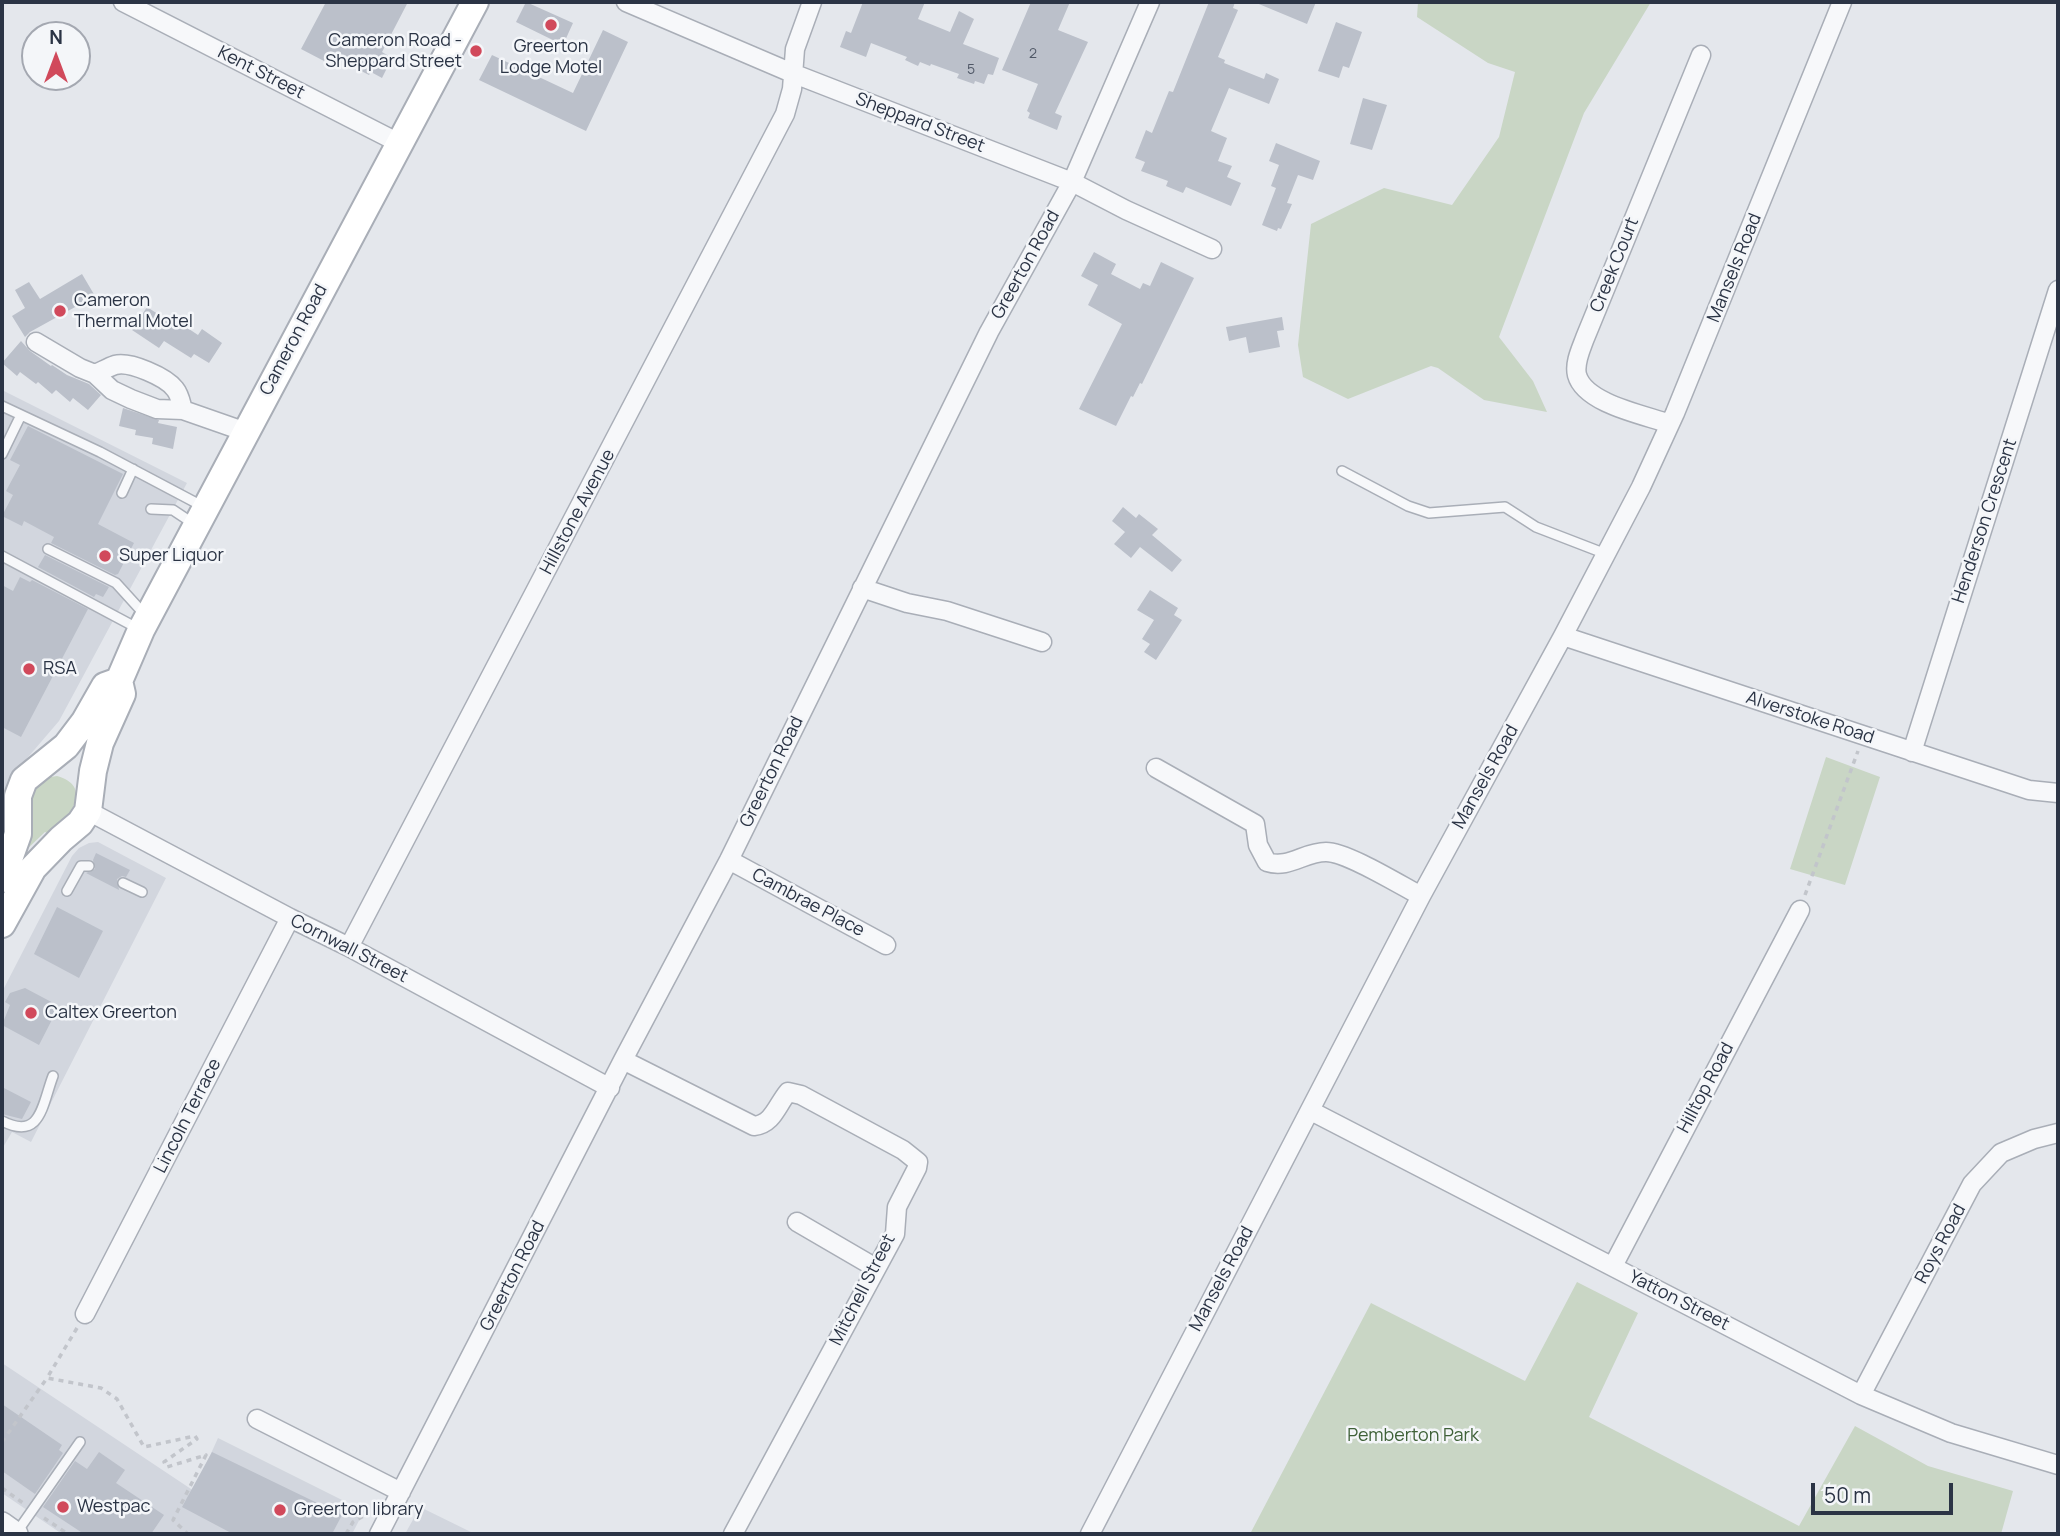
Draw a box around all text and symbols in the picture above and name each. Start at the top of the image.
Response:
marker: Greerton Lodge Motel [543,17,559,33]
north arrow [21,21,91,91]
text: N [49,24,63,50]
place label: Cameron Road - Sheppard Street [325,30,462,72]
place label: Greerton Lodge Motel [500,36,602,78]
street label: Kent Street [214,42,308,104]
marker: Cameron Road - Sheppard Street [468,43,484,59]
house number: 2 [1029,46,1037,62]
house number: 5 [967,62,975,78]
street label: Sheppard Street [852,88,988,158]
street label: Greerton Road [987,207,1065,323]
street label: Mansels Road [1703,210,1767,326]
street label: Creek Court [1586,214,1644,316]
street label: Cameron Road [256,281,332,399]
place label: Cameron Thermal Motel [74,290,193,332]
marker: Cameron Thermal Motel [52,303,68,319]
street label: Henderson Crescent [1948,436,2022,606]
street label: Hillstone Avenue [536,446,620,578]
place label: Super Liquor [119,545,224,567]
marker: Super Liquor [97,548,113,564]
place label: RSA [43,658,77,680]
marker: RSA [21,661,37,677]
street label: Alverstoke Road [1743,687,1877,749]
street label: Greerton Road [736,713,808,831]
street label: Mansels Road [1449,721,1523,833]
street label: Cambrae Place [748,864,868,942]
street label: Cornwall Street [287,910,411,988]
place label: Caltex Greerton [45,1002,177,1024]
marker: Caltex Greerton [23,1005,39,1021]
street label: Hilltop Road [1673,1039,1739,1137]
street label: Lincoln Terrace [150,1055,226,1177]
street label: Roys Road [1911,1201,1971,1287]
street label: Greerton Road [476,1217,550,1335]
street label: Mansels Road [1185,1223,1259,1335]
street label: Mitchell Street [826,1231,900,1349]
street label: Yatton Street [1625,1266,1733,1336]
park label: Pemberton Park [1347,1425,1479,1447]
scale bar [1815,1470,1957,1514]
text: 50 m [1824,1481,1871,1509]
place label: Westpac [77,1496,151,1518]
marker: Westpac [55,1499,71,1515]
place label: Greerton library [294,1499,423,1521]
marker: Greerton library [272,1502,288,1518]

